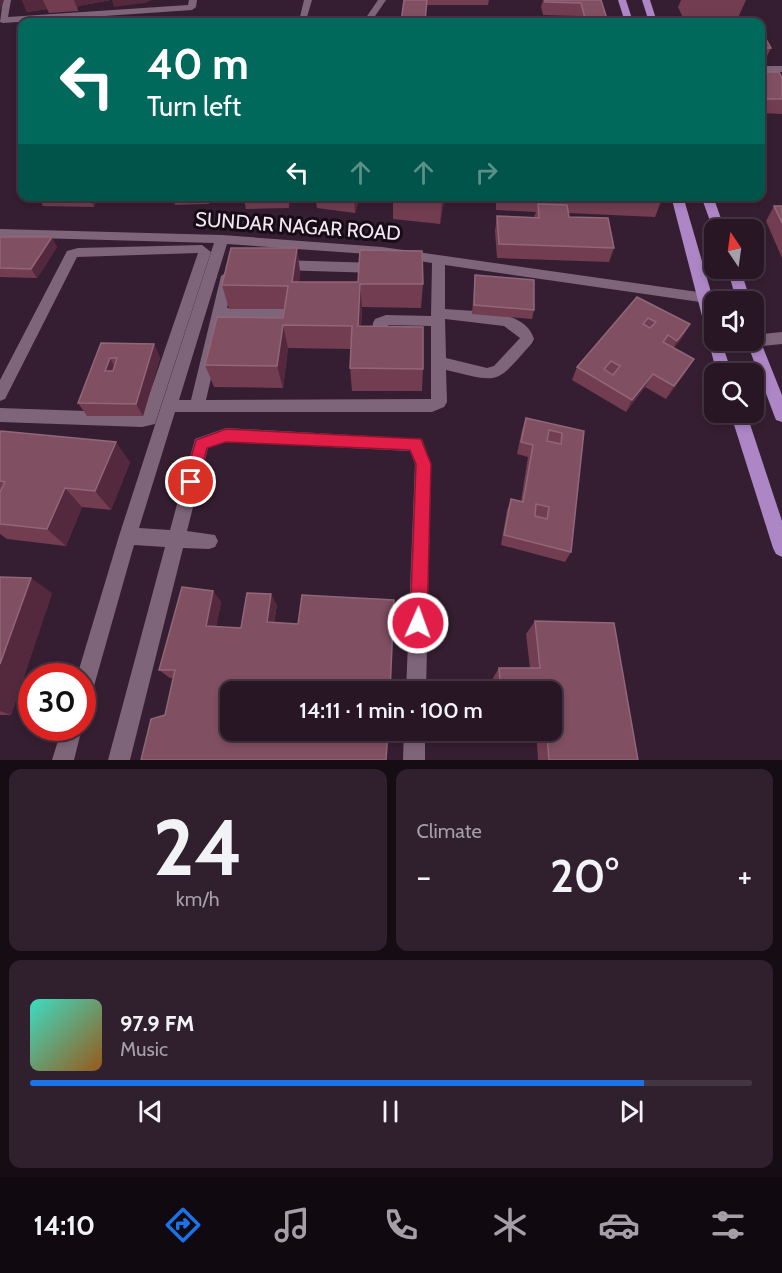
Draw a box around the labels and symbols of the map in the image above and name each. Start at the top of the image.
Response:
street label: SUNDAR NAGAR ROAD [194,207,402,245]
north arrow [704,219,764,279]
pin [165,456,216,507]
position arrow [386,591,450,655]
speed limit sign: 30 [18,663,96,741]

